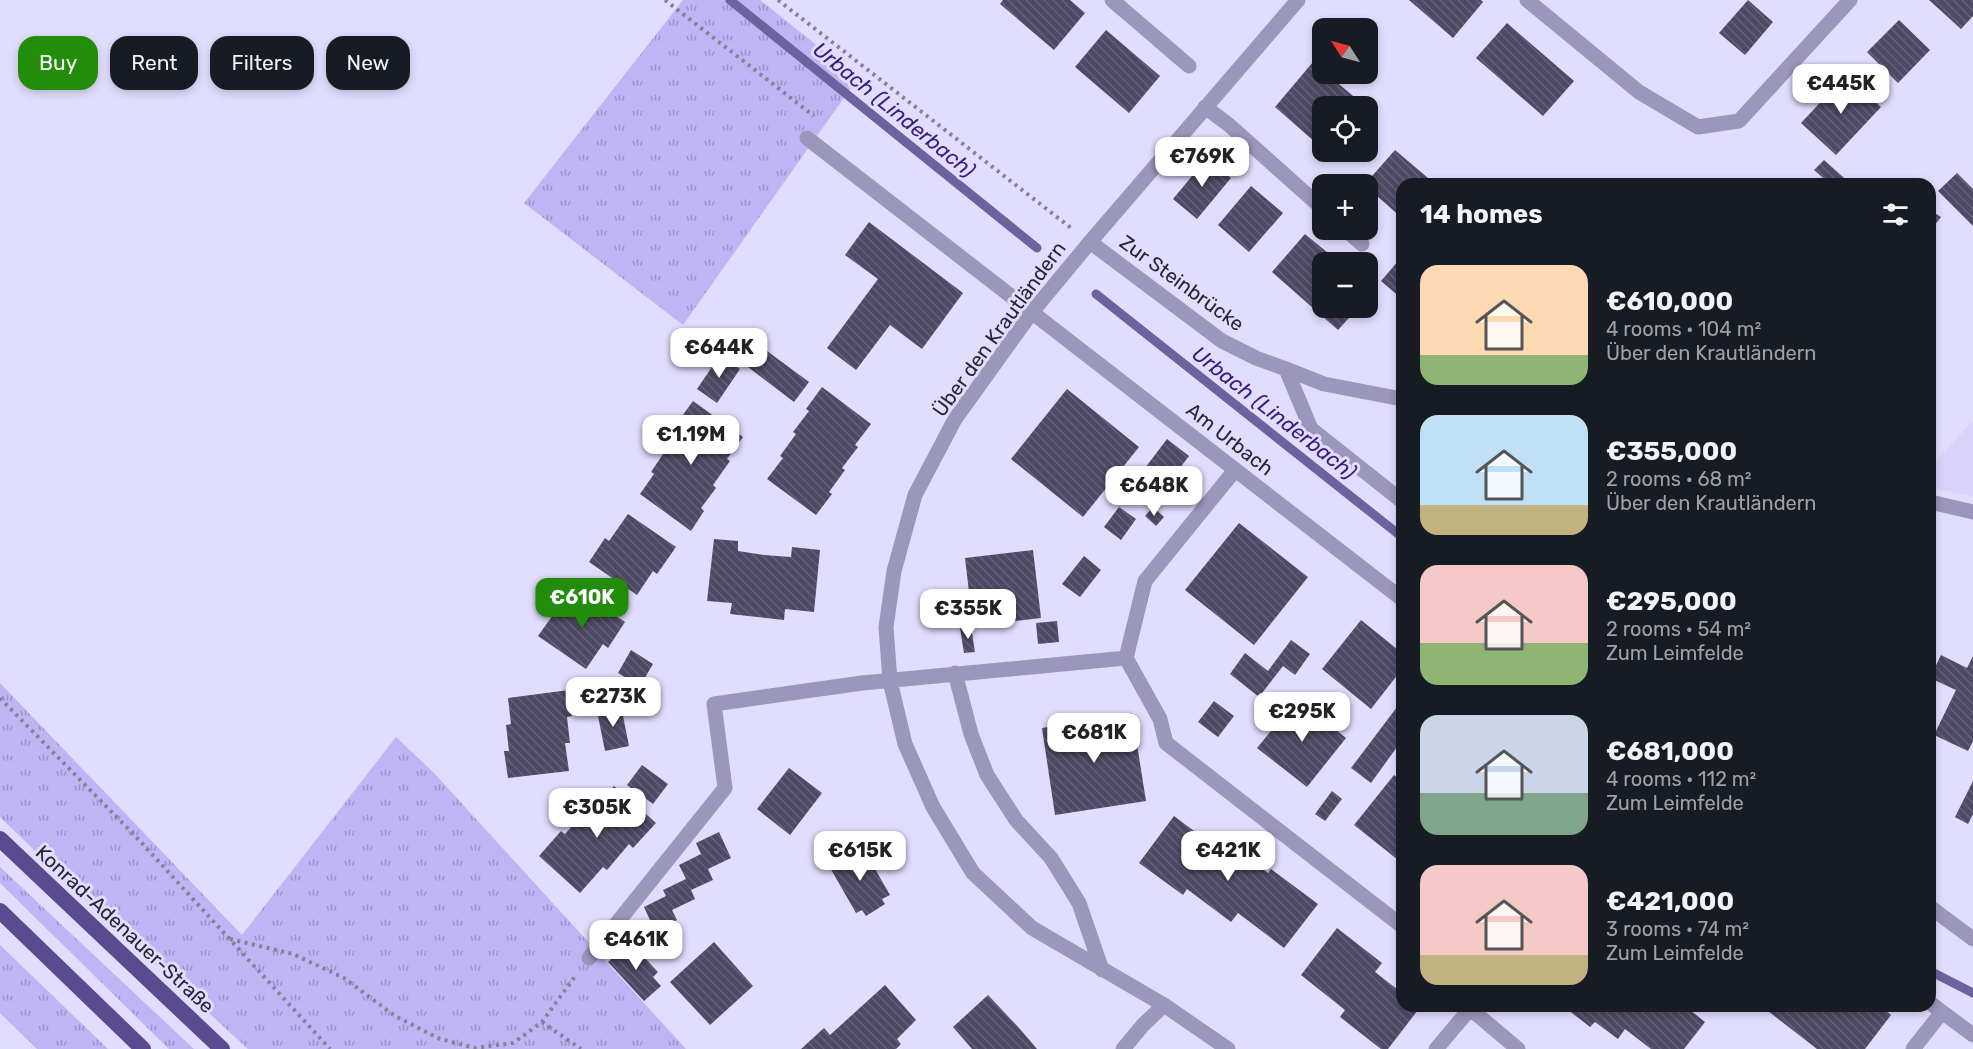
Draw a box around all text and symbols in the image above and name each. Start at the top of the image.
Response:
north arrow [1312,18,1378,84]
map controls [1312,18,1378,318]
chip: Buy [18,36,98,90]
chip: Rent [110,36,198,90]
chip: Filters [210,36,314,90]
chip: New [326,36,410,90]
water label: Urbach (Linderbach) [808,37,980,183]
pin: €445K [1799,64,1883,115]
text: €445K [1806,71,1876,95]
button: locate [1312,96,1378,162]
pin: €769K [1160,137,1244,188]
text: €769K [1169,144,1235,168]
button: + [1312,174,1378,240]
icon: filters [1879,198,1912,231]
text: 14 homes [1420,199,1543,230]
street label: Zur Steinbrücke [1115,230,1249,336]
street label: Über den Krautländern [927,237,1071,421]
button: − [1312,252,1378,318]
text: €610,000 [1606,286,1733,317]
icon: home [1468,289,1540,361]
text: 4 rooms · 104 m² [1606,317,1761,341]
pin: €644K [677,328,761,379]
text: €644K [684,335,754,359]
water label: Urbach (Linderbach) [1187,341,1361,484]
text: Über den Krautländern [1606,341,1816,365]
street label: Am Urbach [1182,398,1278,480]
pin: €1.19M [642,415,740,466]
text: €1.19M [656,422,726,446]
text: €355,000 [1606,436,1737,467]
icon: home [1468,439,1540,511]
pin: €648K [1112,466,1196,517]
text: 2 rooms · 68 m² [1606,467,1752,491]
text: €648K [1119,473,1189,497]
text: Über den Krautländern [1606,491,1816,515]
pin: €610K [540,578,624,629]
text: €610K [549,585,615,609]
text: €295,000 [1606,586,1737,617]
pin: €355K [926,589,1010,640]
icon: home [1468,589,1540,661]
text: €355K [934,596,1002,620]
text: 2 rooms · 54 m² [1606,617,1751,641]
text: Zum Leimfelde [1606,641,1744,665]
pin: €273K [571,677,655,728]
text: €273K [580,684,646,708]
pin: €295K [1260,692,1344,743]
text: €295K [1268,699,1336,723]
pin: €681K [1052,713,1136,764]
text: €681K [1061,720,1127,744]
text: €681,000 [1606,736,1734,767]
icon: home [1468,739,1540,811]
text: 4 rooms · 112 m² [1606,767,1756,791]
pin: €305K [555,788,639,839]
text: Zum Leimfelde [1606,791,1744,815]
text: €305K [563,795,631,819]
pin: €615K [818,831,902,882]
pin: €421K [1186,831,1270,882]
text: €615K [828,838,892,862]
text: €421K [1195,838,1261,862]
street label: Konrad-Adenauer-Straße [31,840,219,1018]
text: €421,000 [1606,886,1734,917]
icon: home [1468,889,1540,961]
text: 3 rooms · 74 m² [1606,917,1749,941]
pin: €461K [594,920,678,971]
text: €461K [603,927,669,951]
text: Zum Leimfelde [1606,941,1744,965]

